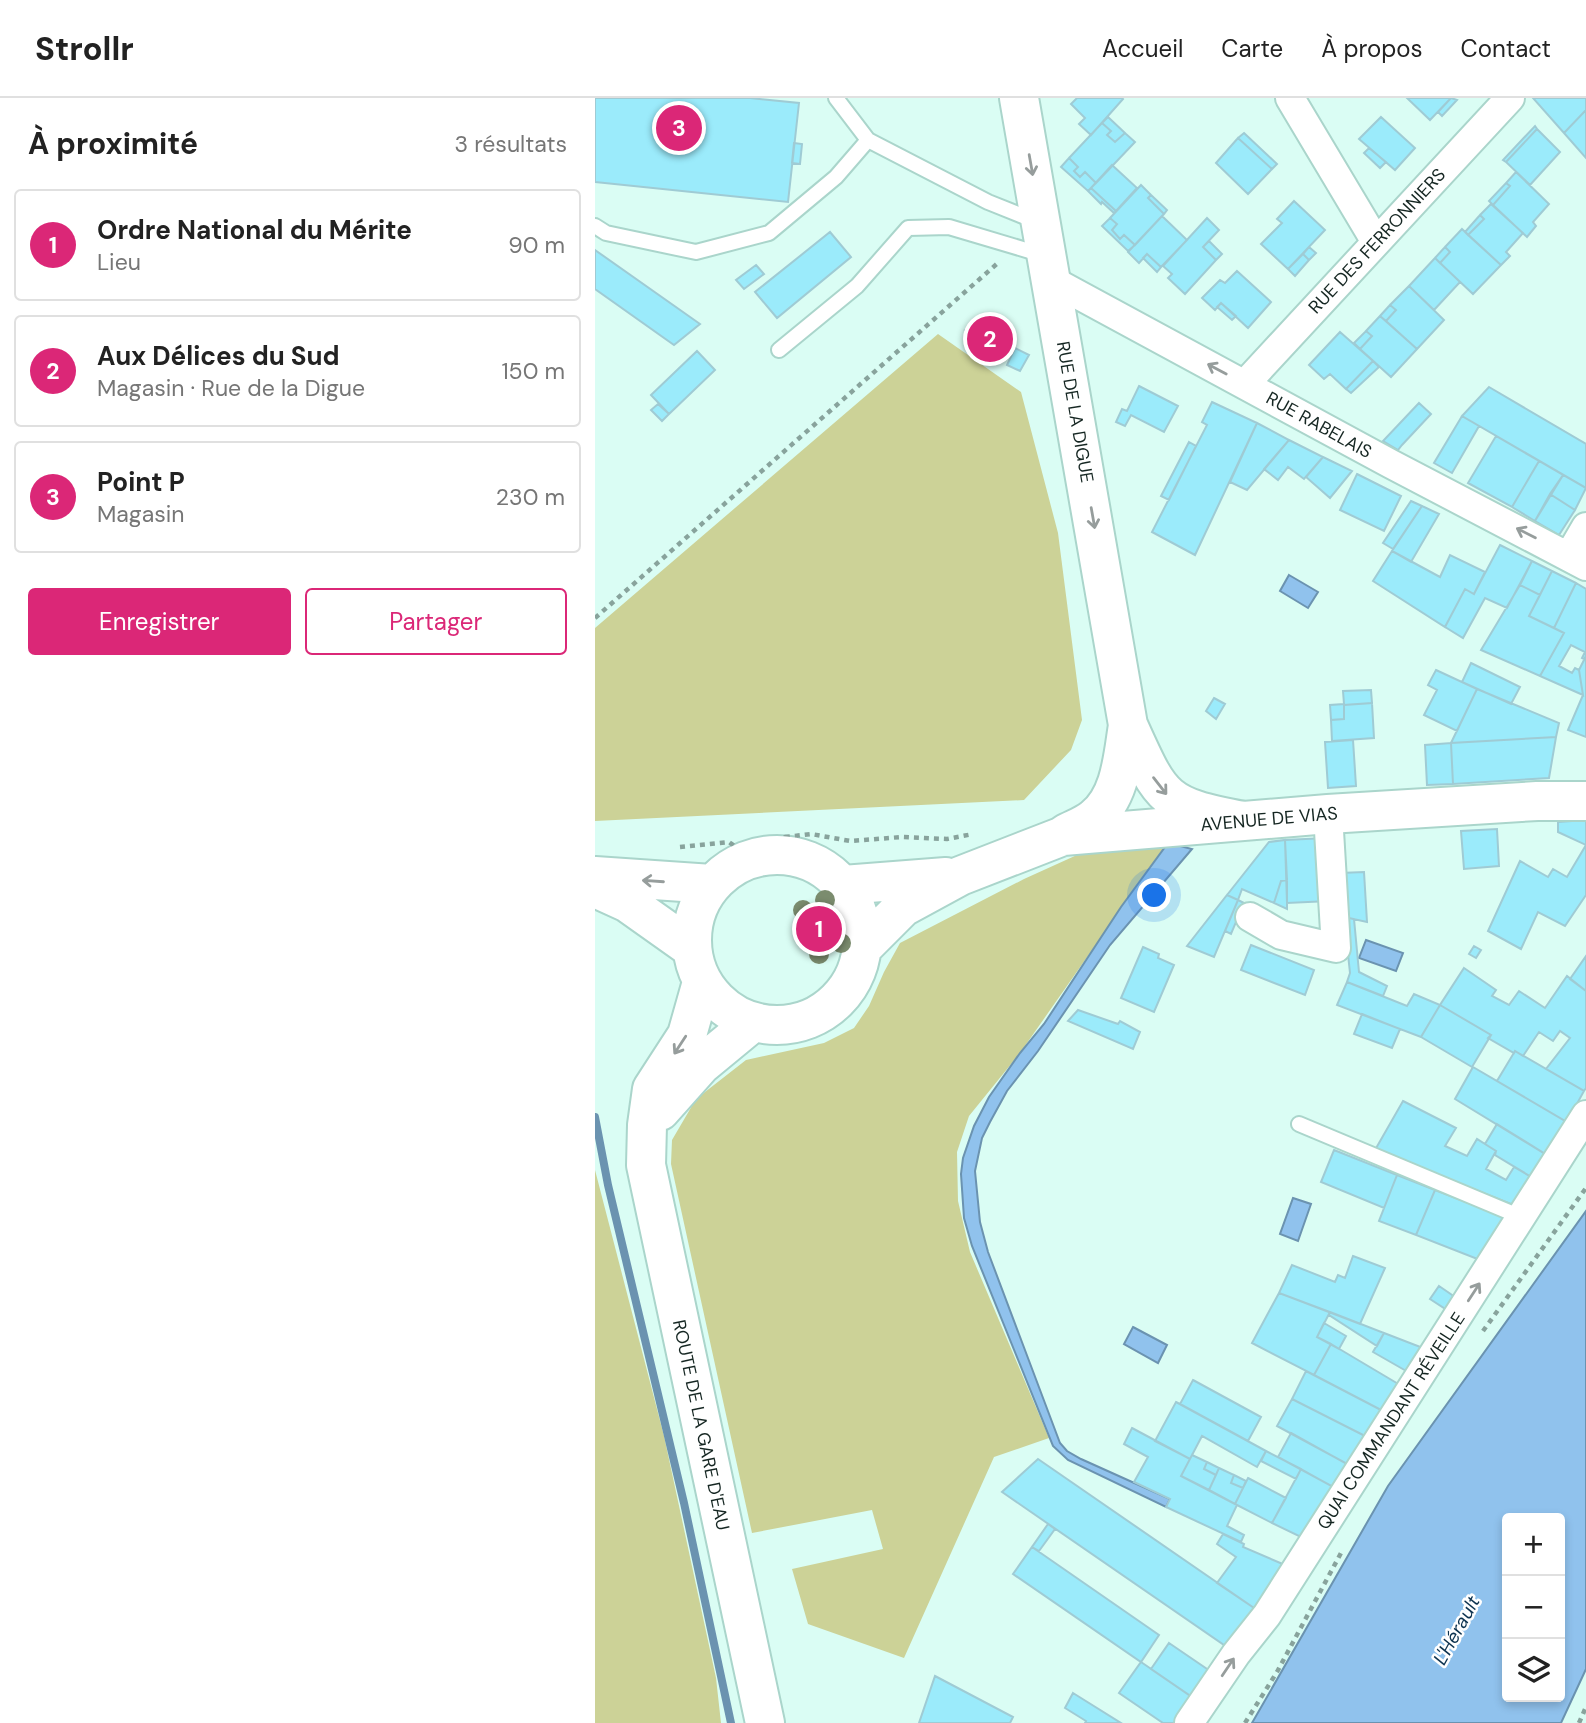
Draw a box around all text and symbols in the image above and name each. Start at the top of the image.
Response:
text: Strollr [35,27,134,70]
text: Accueil [1102,33,1183,64]
text: Carte [1221,33,1283,64]
text: À propos [1321,33,1423,64]
text: Contact [1461,33,1551,64]
pin: 3 [656,102,702,154]
text: À proximité [28,124,198,163]
text: 3 résultats [455,129,567,159]
one-way arrow [1025,153,1039,176]
street label: RUE DES FERRONNIERS [1303,163,1451,319]
text: Ordre National du Mérite [97,213,412,247]
text: 1 [49,230,57,260]
text: 90 m [508,230,565,260]
text: Lieu [97,247,141,277]
pin: 2 [967,313,1013,365]
text: Aux Délices du Sud [97,339,340,373]
street label: RUE DE LA DIGUE [1051,339,1099,485]
text: 2 [46,356,60,386]
text: 150 m [501,356,565,386]
one-way arrow [1207,362,1228,375]
text: Magasin · Rue de la Digue [97,373,365,403]
street label: RUE RABELAIS [1262,386,1376,464]
text: Point P [97,465,185,499]
text: 3 [46,482,60,512]
text: 230 m [496,482,565,512]
text: Magasin [97,499,184,529]
one-way arrow [1087,506,1100,529]
one-way arrow [1516,526,1537,540]
button: Enregistrer [28,588,291,655]
button: Partager [305,588,567,655]
one-way arrow [1152,776,1167,794]
street label: AVENUE DE VIAS [1199,801,1339,837]
one-way arrow [643,874,665,887]
your location [1137,878,1171,912]
pin: 1 [796,903,842,955]
one-way arrow [672,1035,686,1055]
one-way arrow [1467,1283,1481,1303]
street label: QUAI COMMANDANT RÉVEILLE [1312,1308,1470,1534]
street label: ROUTE DE LA GARE D'EAU [667,1317,735,1533]
map controls [1502,1513,1565,1702]
button: + [1502,1513,1565,1576]
button: − [1502,1576,1565,1639]
water label: L'Hérault [1427,1591,1486,1669]
button: layers [1502,1639,1565,1702]
one-way arrow [1221,1657,1235,1677]

